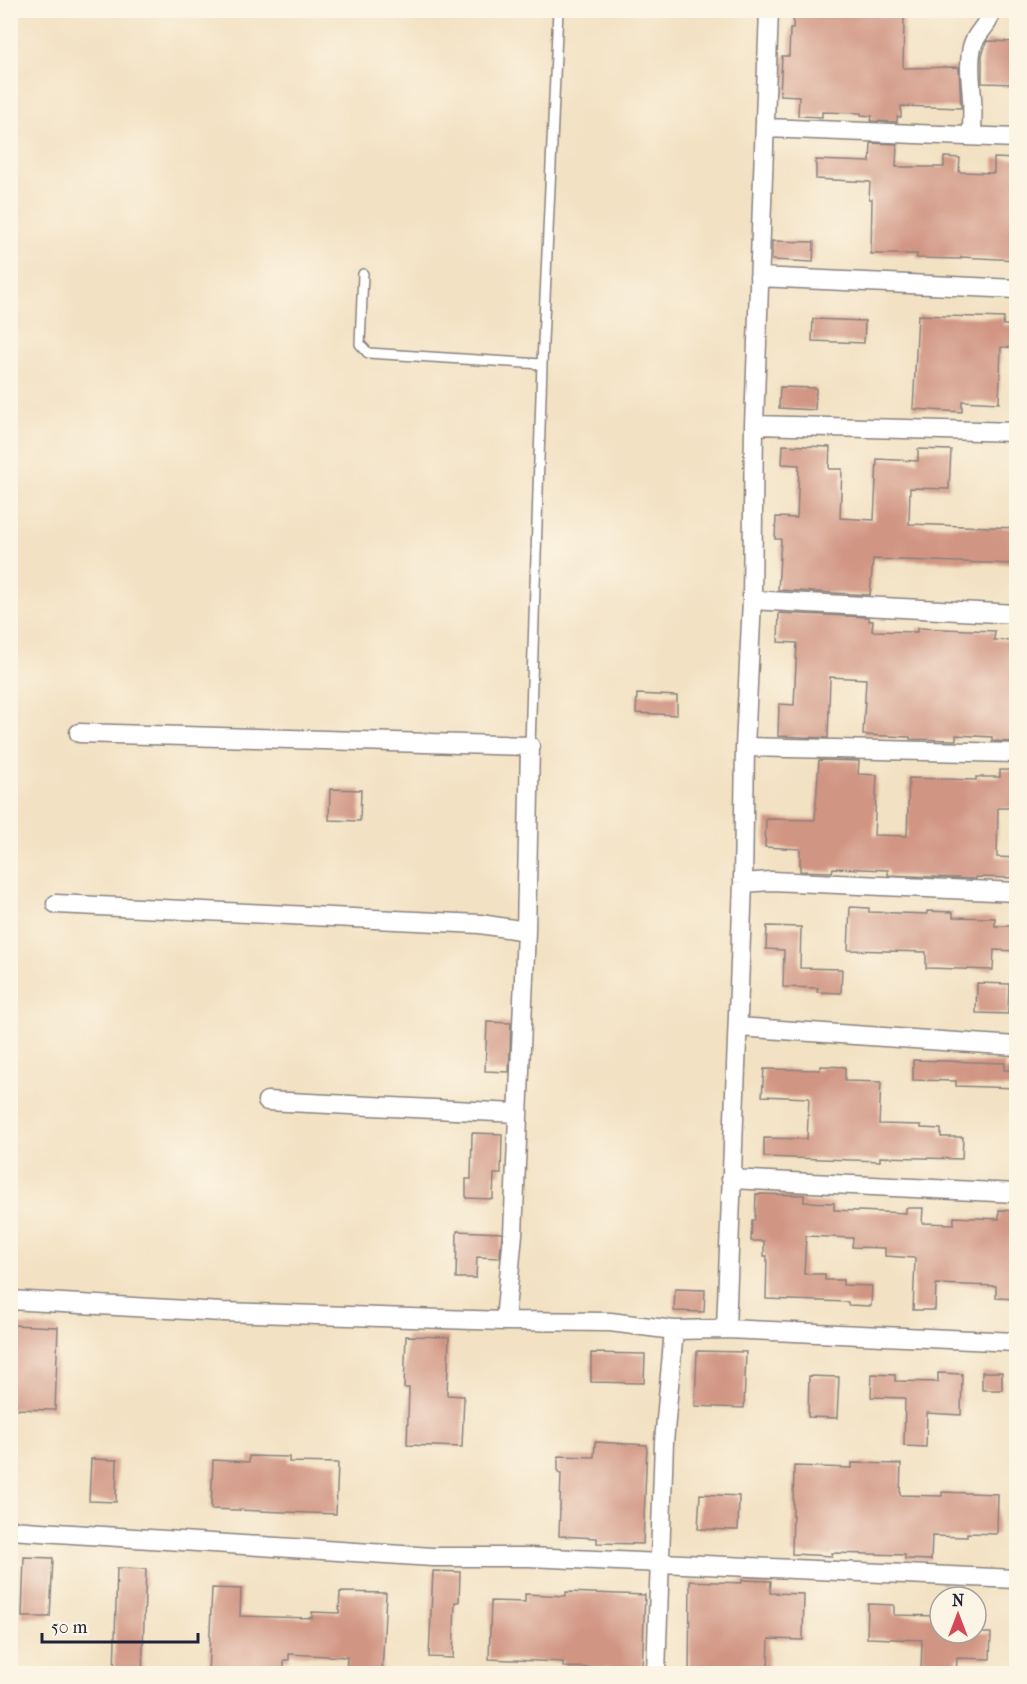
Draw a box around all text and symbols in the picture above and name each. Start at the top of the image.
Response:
north arrow [928,1585,988,1645]
text: N [952,1591,965,1610]
scale bar [42,1606,198,1644]
text: 50 m [51,1617,88,1638]

